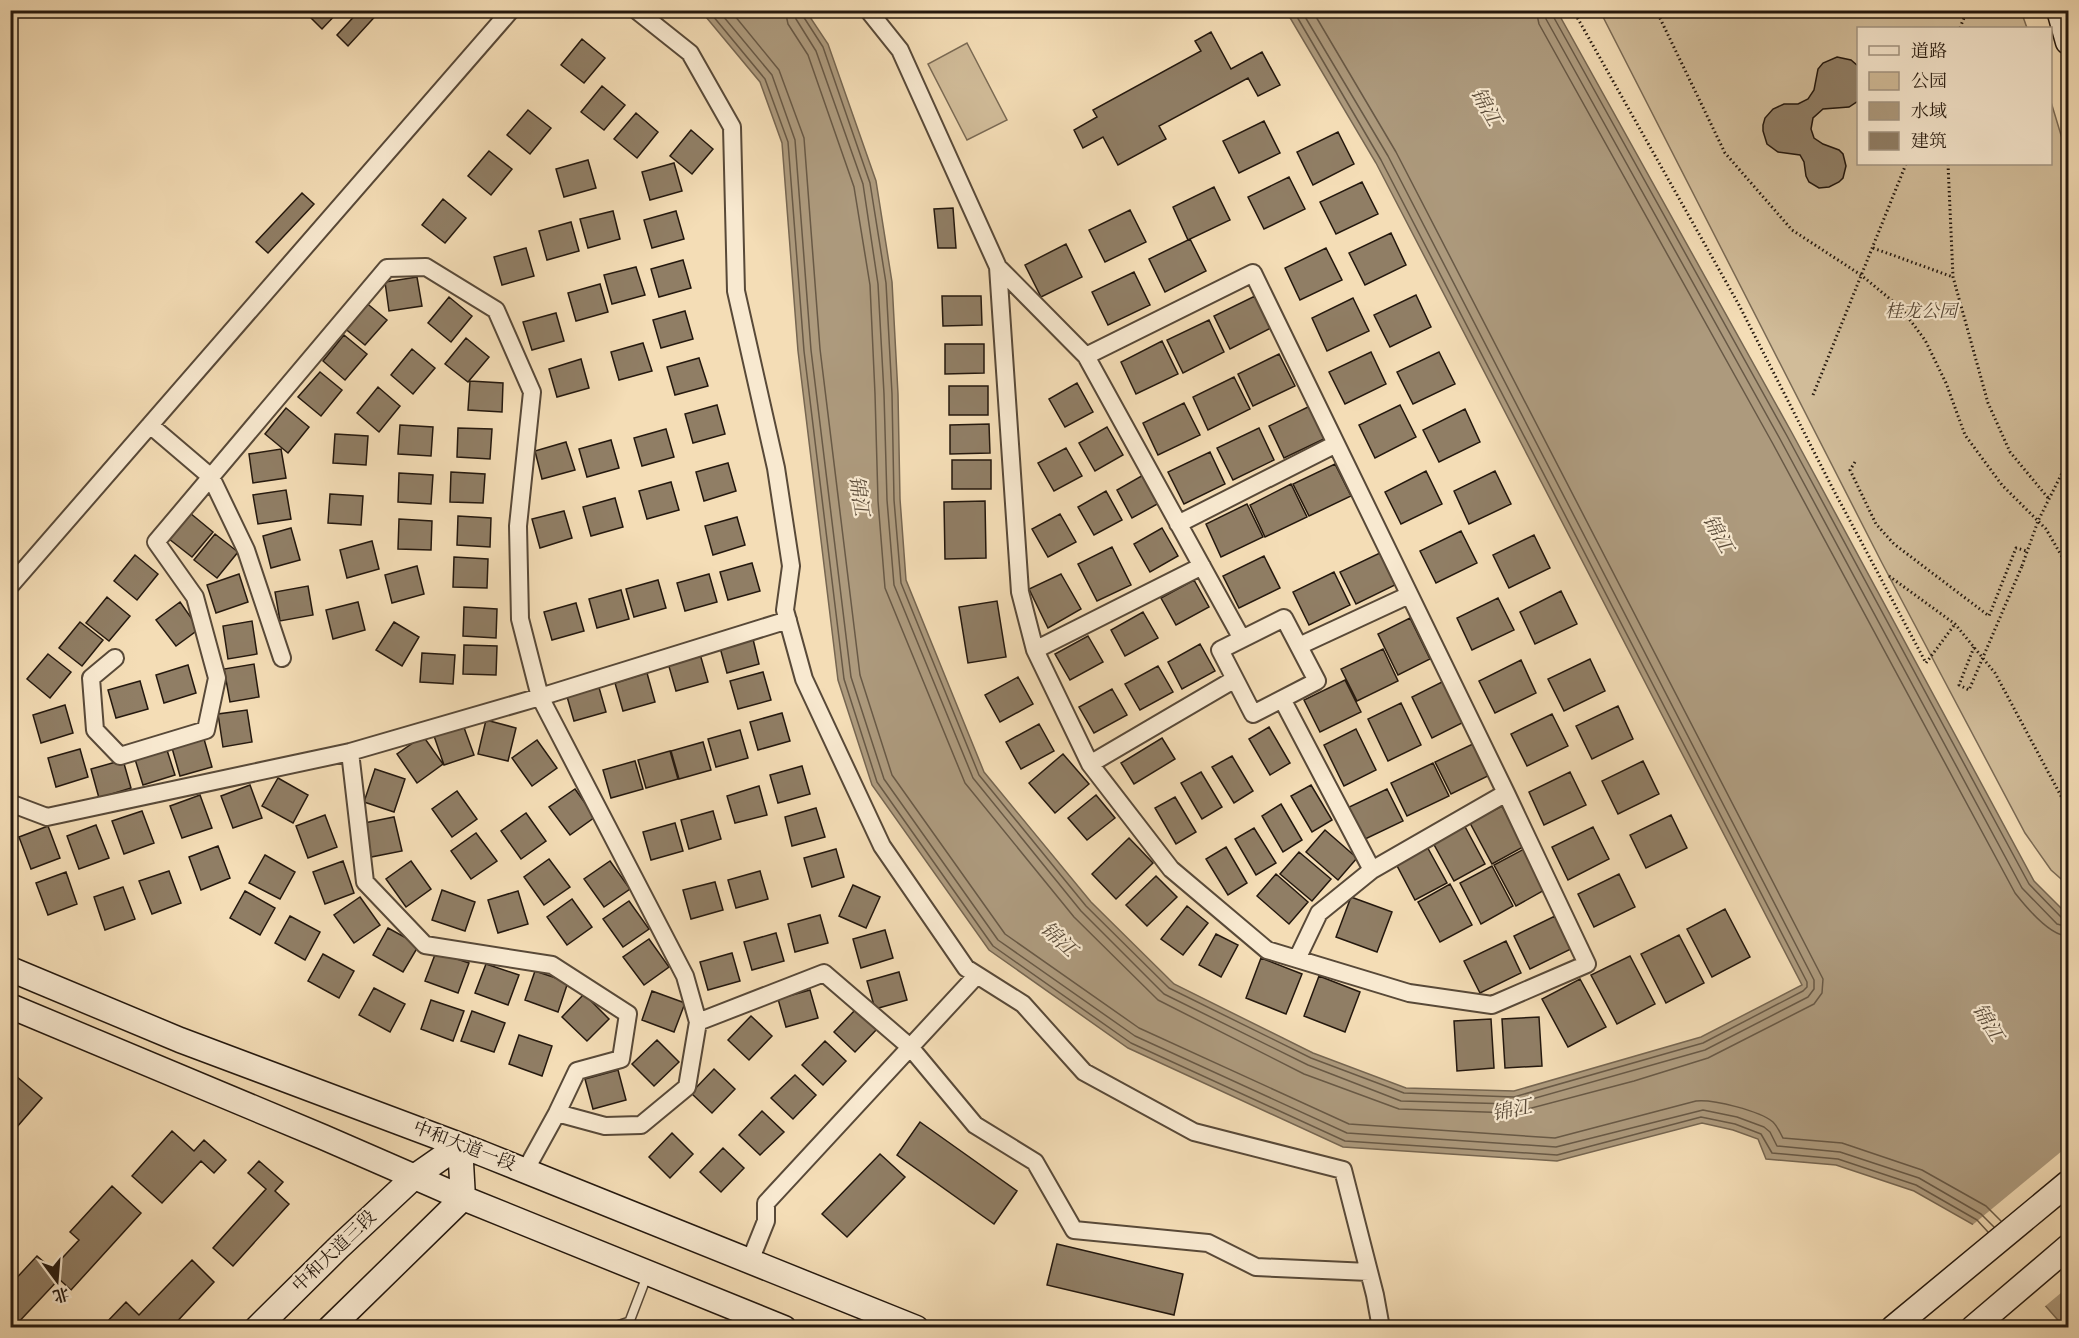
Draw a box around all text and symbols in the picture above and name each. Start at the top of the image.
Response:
legend [1857,27,2052,165]
text: 道路 [1911,41,1947,64]
text: 公园 [1911,71,1947,94]
water label: 锦江 [1464,83,1507,133]
text: 水域 [1911,101,1947,124]
text: 建筑 [1911,131,1947,154]
park label: 桂龙公园 [1885,301,1960,324]
water label: 锦江 [843,474,874,521]
water label: 锦江 [1696,510,1739,560]
water label: 锦江 [1035,917,1083,965]
water label: 锦江 [1966,999,2010,1049]
water label: 锦江 [1490,1094,1537,1127]
street label: 中和大道一段 [409,1117,519,1177]
street label: 中和大道三段 [288,1206,382,1298]
north arrow [27,1251,87,1311]
text: 北 [50,1282,71,1305]

